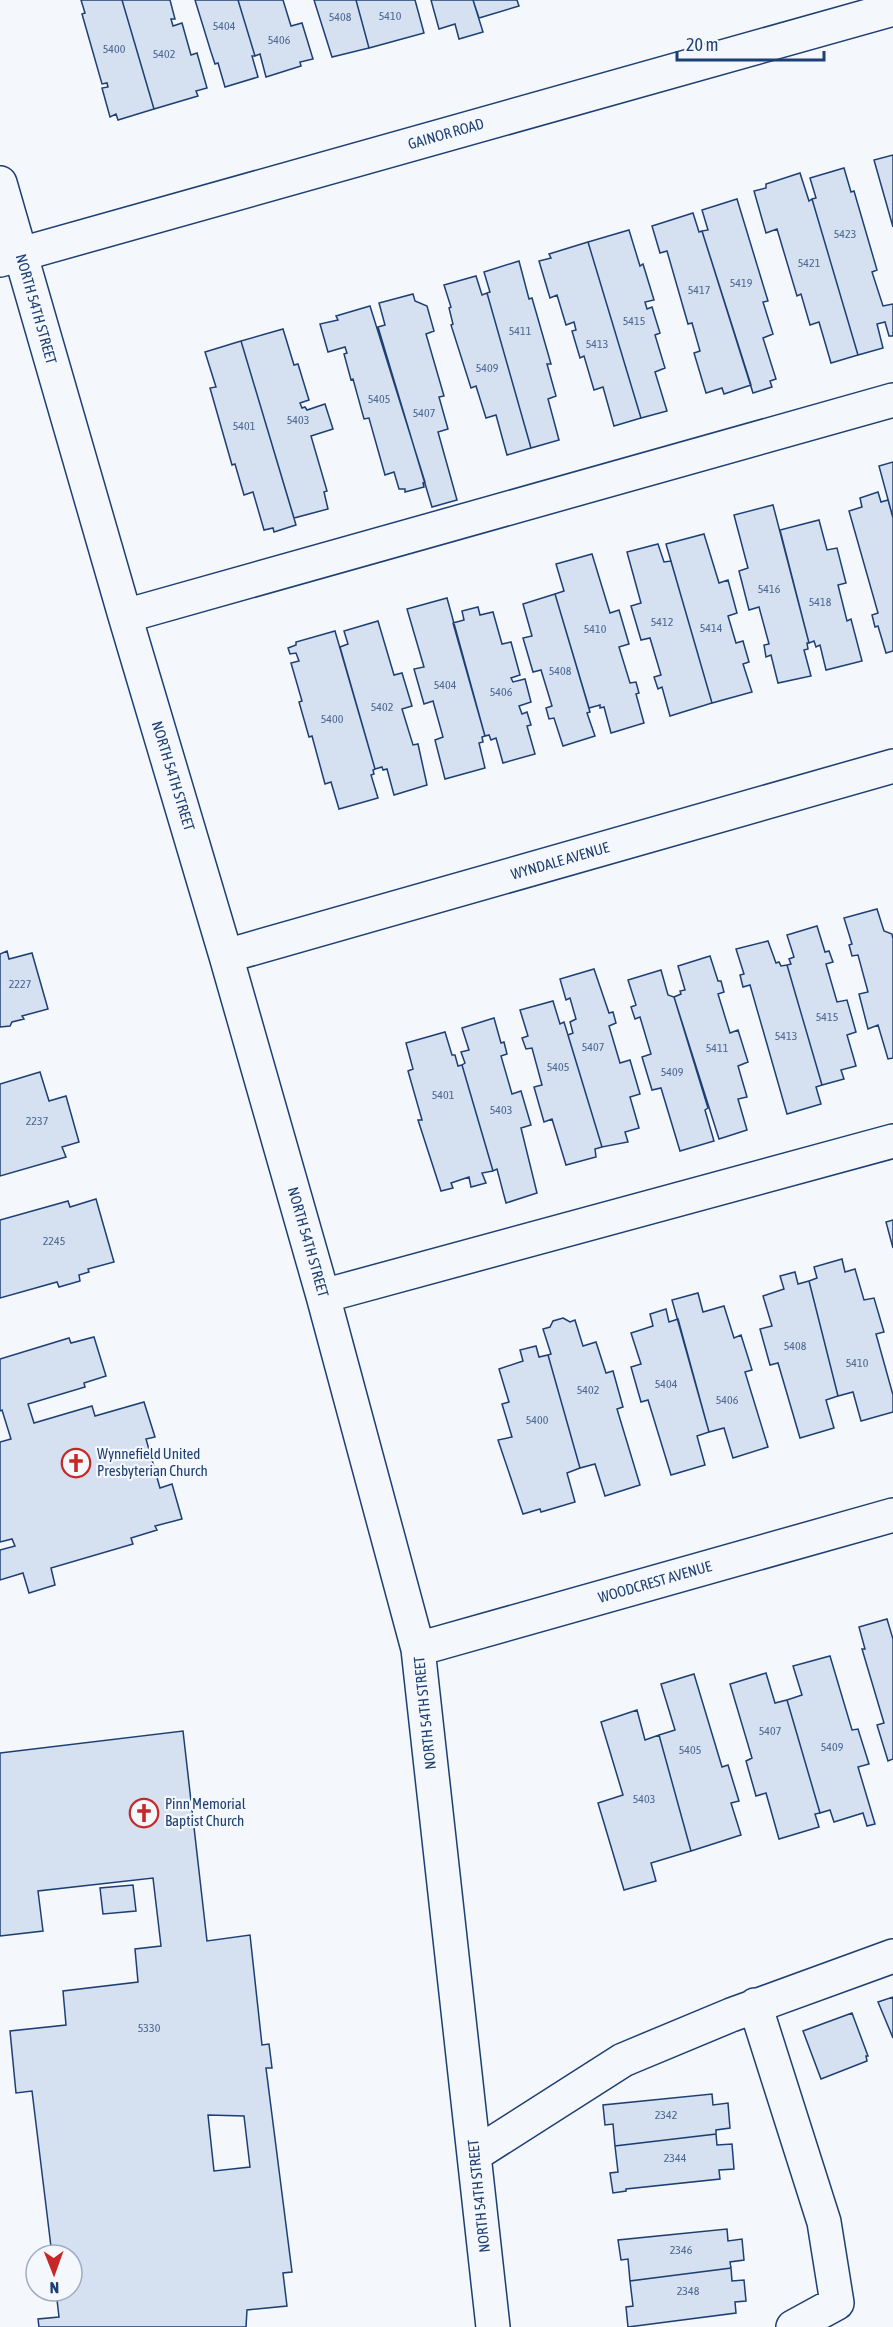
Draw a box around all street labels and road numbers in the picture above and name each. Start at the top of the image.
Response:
street label: GAINOR ROAD [406,115,486,152]
street label: NORTH 54TH STREET [13,252,60,366]
street label: NORTH 54TH STREET [149,719,198,833]
street label: WYNDALE AVENUE [509,838,611,883]
street label: NORTH 54TH STREET [285,1185,332,1299]
street label: WOODCREST AVENUE [596,1557,714,1606]
street label: NORTH 54TH STREET [410,1655,439,1770]
street label: NORTH 54TH STREET [464,2138,493,2253]

